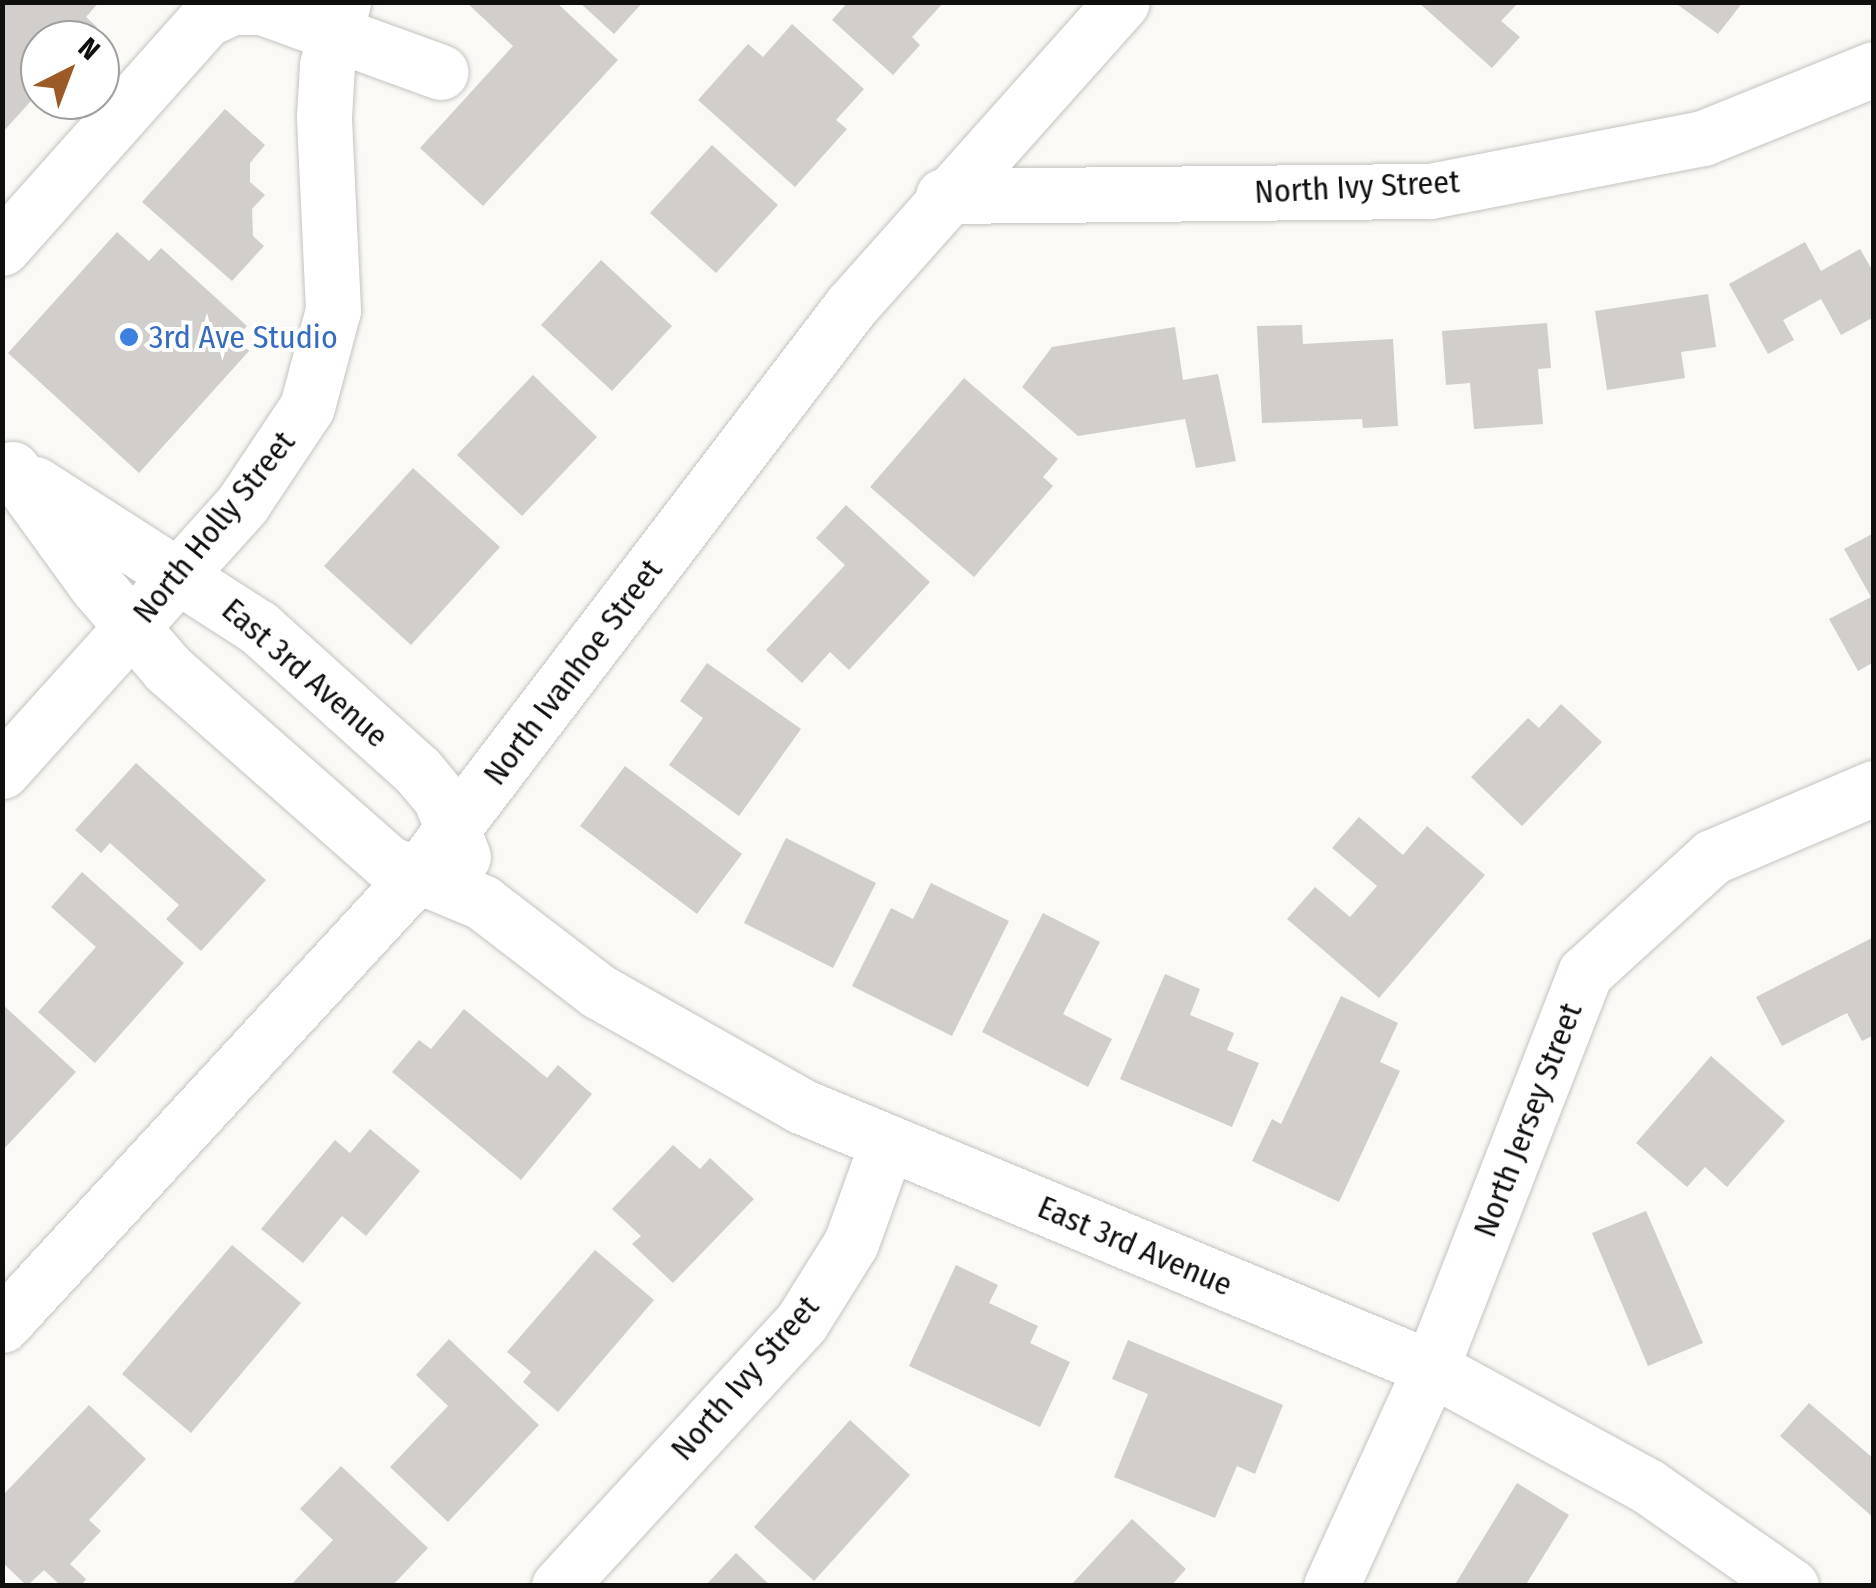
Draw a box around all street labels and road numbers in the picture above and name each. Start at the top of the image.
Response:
street label: North Ivy Street [1253,162,1461,212]
street label: North Holly Street [125,423,303,631]
street label: North Ivanhoe Street [476,552,670,792]
street label: East 3rd Avenue [214,591,396,755]
street label: North Jersey Street [1466,998,1590,1242]
street label: East 3rd Avenue [1032,1188,1238,1304]
street label: North Ivy Street [663,1288,827,1468]

